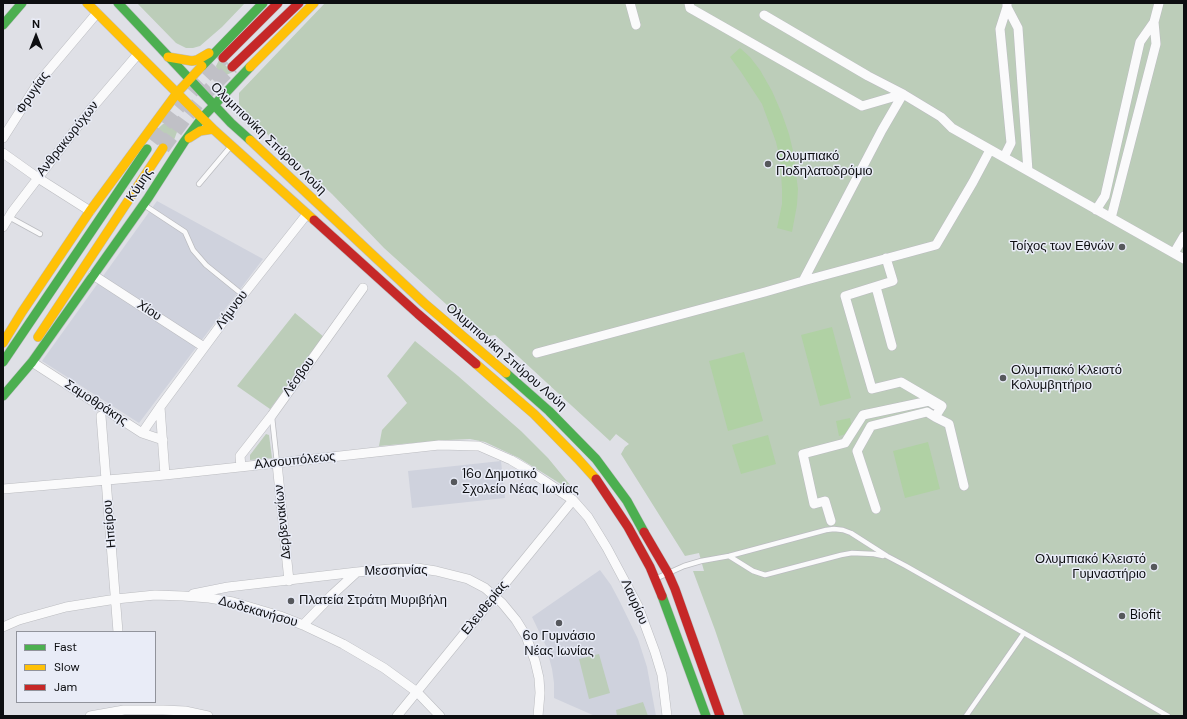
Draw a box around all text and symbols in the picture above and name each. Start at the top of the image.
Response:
north arrow [16,16,56,56]
text: N [32,17,40,31]
street label: Φρυγίας [13,69,53,117]
street label: Ολυμπιονίκη Σπύρου Λούη [207,80,329,198]
street label: Ανθρακωρύχων [34,98,102,180]
place label: Ολυμπιακό Ποδηλατοδρόμιο [776,149,873,180]
marker: Ολυμπιακό Ποδηλατοδρόμιο [763,159,773,169]
street label: Κύμης [123,165,157,205]
place label: Τοίχος των Εθνών [1010,239,1114,255]
marker: Τοίχος των Εθνών [1117,242,1127,252]
street label: Λήμνου [212,288,252,332]
street label: Χίου [134,297,164,325]
street label: Ολυμπιονίκη Σπύρου Λούη [442,300,570,414]
street label: Λέσβου [280,354,318,400]
place label: Ολυμπιακό Κλειστό Κολυμβητήριο [1011,363,1122,394]
marker: Ολυμπιακό Κλειστό Κολυμβητήριο [998,373,1008,383]
street label: Σαμοθράκης [61,377,131,429]
street label: Αλσουπόλεως [254,449,336,473]
place label: 16ο Δημοτικό Σχολείο Νέας Ιωνίας [462,467,579,498]
marker: 16ο Δημοτικό Σχολείο Νέας Ιωνίας [449,477,459,487]
street label: Δερβενακίων [271,484,295,560]
street label: Ηπείρου [100,499,120,549]
place label: Ολυμπιακό Κλειστό Γυμναστήριο [1035,552,1146,583]
marker: Ολυμπιακό Κλειστό Γυμναστήριο [1149,562,1159,572]
street label: Μεσσηνίας [364,563,428,579]
street label: Λαυρίου [617,577,651,627]
street label: Ελευθερίας [458,578,512,638]
street label: Δωδεκανήσου [217,593,299,631]
place label: Πλατεία Στράτη Μυριβήλη [299,593,447,609]
marker: Πλατεία Στράτη Μυριβήλη [286,596,296,606]
place label: Biofit [1130,608,1161,624]
marker: Biofit [1117,611,1127,621]
marker: 6ο Γυμνάσιο Νέας Ιωνίας [554,618,564,628]
place label: 6ο Γυμνάσιο Νέας Ιωνίας [523,629,595,660]
legend [16,631,156,703]
text: Fast [54,639,77,655]
text: Slow [54,659,80,675]
text: Jam [54,679,77,695]

